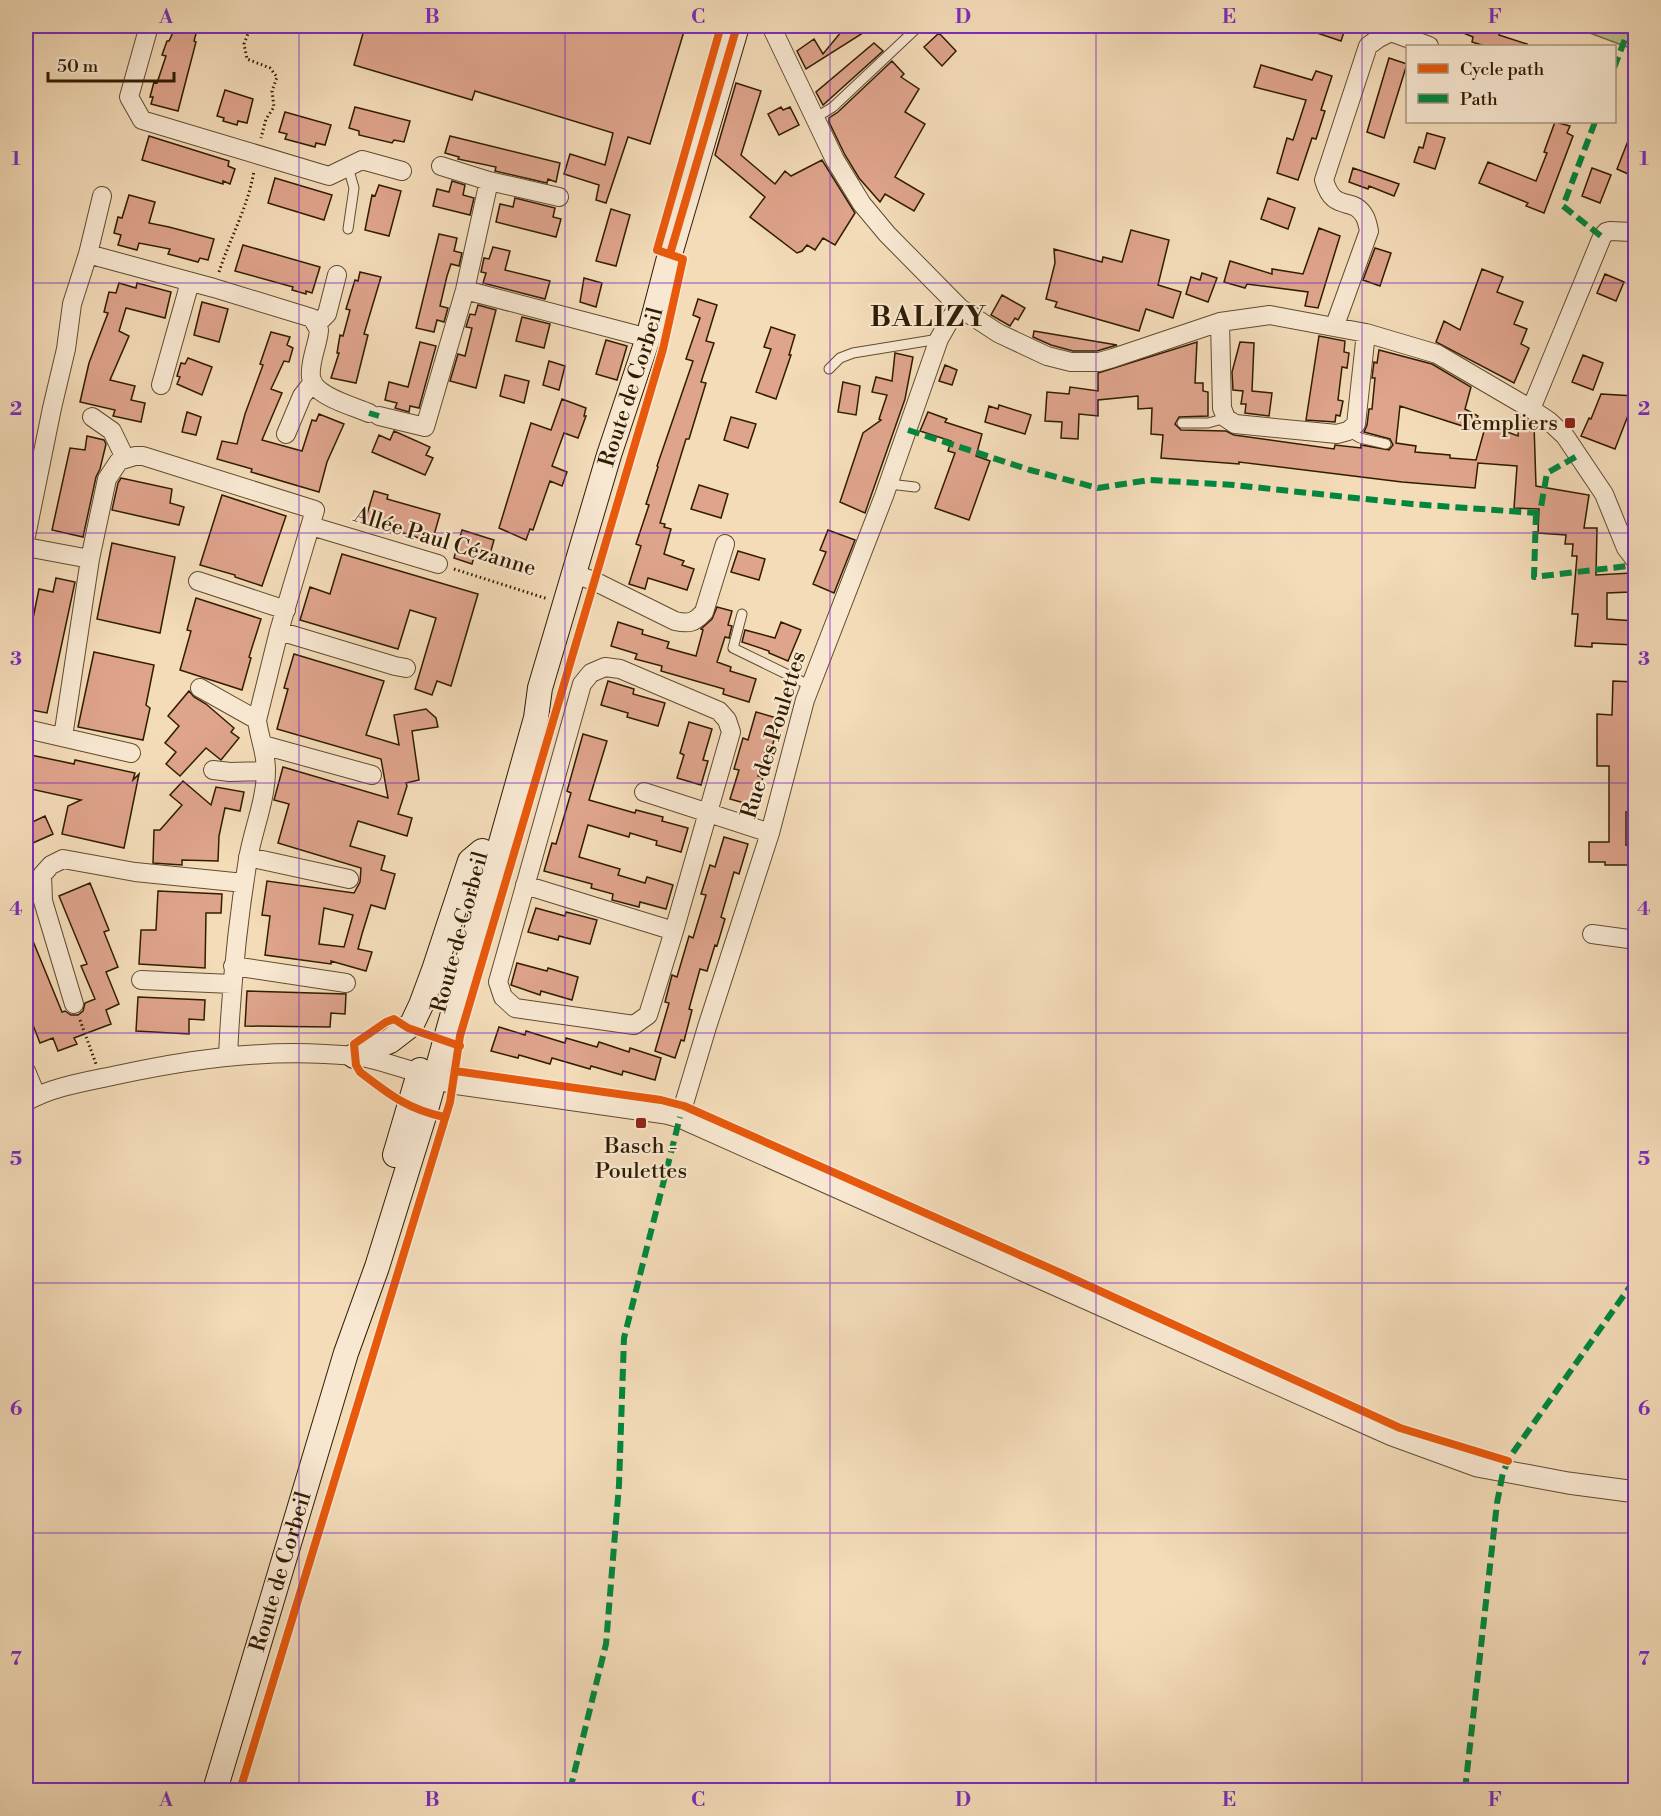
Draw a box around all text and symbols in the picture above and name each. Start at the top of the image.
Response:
text: A [158,5,174,30]
text: B [424,5,440,30]
text: C [691,5,705,30]
text: D [955,5,971,30]
text: E [1222,5,1236,30]
text: F [1488,5,1502,30]
scale bar [48,45,174,83]
legend [1406,45,1616,123]
text: 50 m [57,55,99,78]
text: Cycle path [1460,58,1544,81]
text: Path [1460,88,1498,111]
text: 1 [11,147,21,172]
text: 1 [1639,147,1649,172]
district label: BALIZY [870,300,988,335]
street label: Route de Corbeil [593,304,669,470]
text: 2 [10,397,22,422]
text: 2 [1638,397,1650,422]
place label: Templiers [1457,410,1558,437]
marker: Templiers [1563,416,1577,430]
street label: Allée Paul Cézanne [350,501,539,583]
text: 3 [10,647,22,672]
text: 3 [1638,647,1650,672]
street label: Rue des Poulettes [736,648,812,822]
street label: Route de Corbeil [426,848,495,1015]
text: 4 [9,897,23,922]
text: 4 [1637,897,1651,922]
marker: Basch - Poulettes [634,1116,648,1130]
place label: Basch - Poulettes [595,1133,687,1185]
text: 5 [10,1147,22,1172]
text: 5 [1638,1147,1650,1172]
text: 6 [10,1397,23,1422]
text: 6 [1638,1397,1651,1422]
street label: Route de Corbeil [244,1488,317,1655]
text: 7 [10,1647,22,1672]
text: 7 [1638,1647,1650,1672]
text: A [158,1788,174,1813]
text: B [424,1788,440,1813]
text: C [691,1788,705,1813]
text: D [955,1788,971,1813]
text: E [1222,1788,1236,1813]
text: F [1488,1788,1502,1813]

